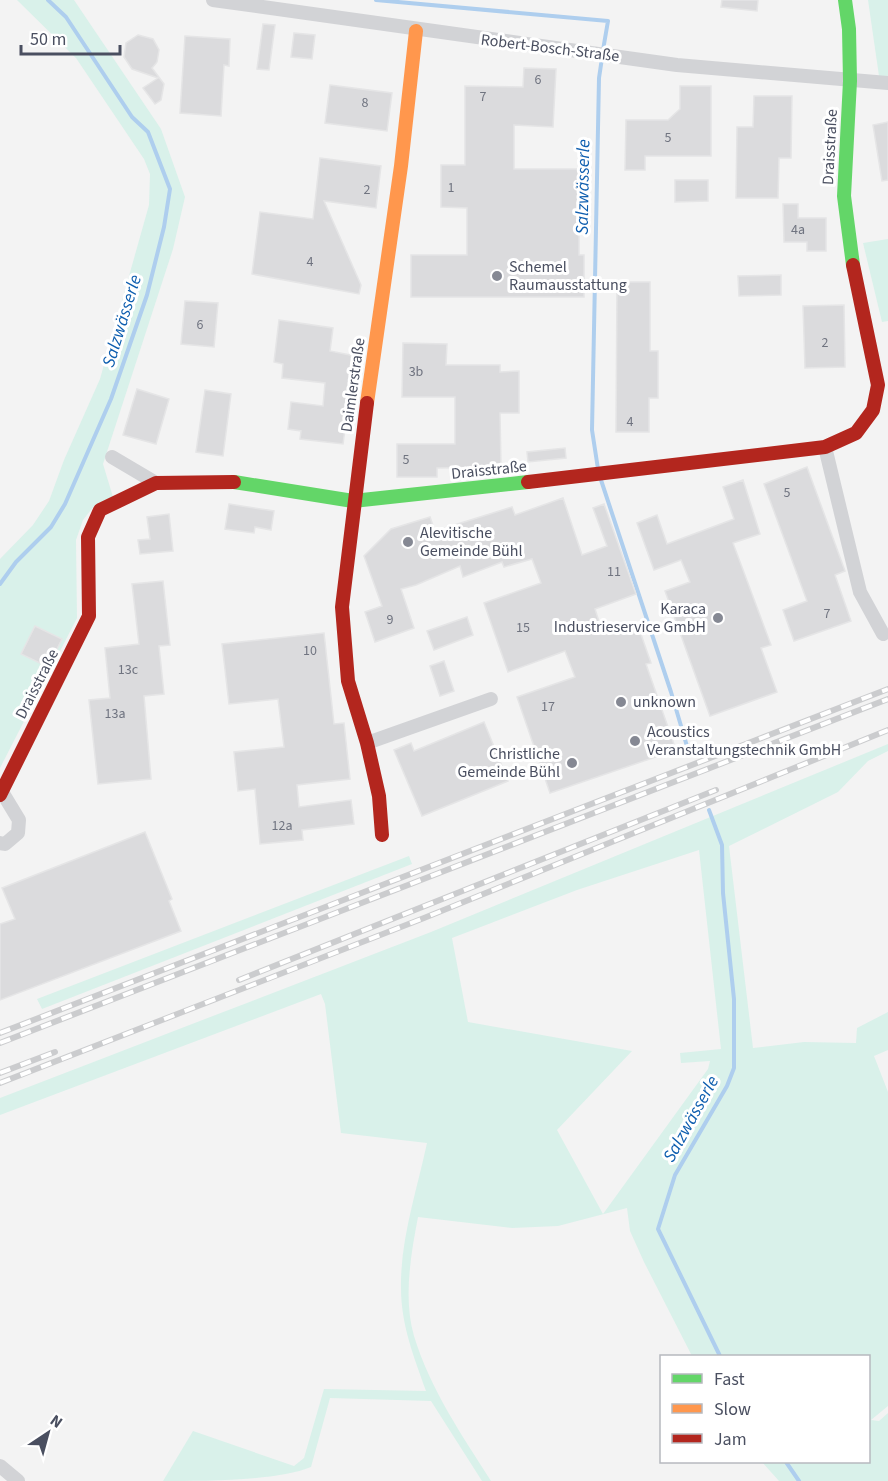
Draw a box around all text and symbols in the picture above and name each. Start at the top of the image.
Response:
scale bar [21,18,120,56]
text: 50 m [30,27,66,52]
street label: Robert-Bosch-Straße [480,29,621,67]
house number: 6 [535,70,542,90]
house number: 7 [480,87,487,107]
house number: 8 [362,93,369,113]
street label: Draisstraße [817,108,843,185]
house number: 5 [665,128,672,148]
water label: Salzwässerle [570,139,596,235]
house number: 1 [448,178,455,198]
house number: 2 [364,180,371,200]
house number: 4a [791,220,805,240]
house number: 4 [307,252,314,272]
place label: Schemel Raumausstattung [509,256,627,296]
marker: Schemel Raumausstattung [490,269,504,283]
water label: Salzwässerle [96,271,148,370]
house number: 6 [197,315,204,335]
house number: 2 [822,333,829,353]
street label: Daimlerstraße [336,336,370,433]
house number: 3b [409,362,424,382]
house number: 4 [627,412,634,432]
house number: 5 [403,450,410,470]
street label: Draisstraße [450,455,528,485]
house number: 5 [784,483,791,503]
place label: Alevitische Gemeinde Bühl [420,522,523,562]
marker: Alevitische Gemeinde Bühl [401,535,415,549]
house number: 11 [607,562,621,582]
place label: Karaca Industrieservice GmbH [554,598,706,638]
house number: 7 [824,604,831,624]
house number: 9 [387,610,394,630]
marker: Karaca Industrieservice GmbH [711,611,725,625]
house number: 15 [516,618,530,638]
house number: 10 [303,641,317,661]
street label: Draisstraße [10,645,64,723]
house number: 13c [118,660,139,680]
place label: unknown [633,691,696,713]
marker: unknown [614,695,628,709]
house number: 17 [541,697,555,717]
house number: 13a [105,704,125,724]
place label: Acoustics Veranstaltungstechnik GmbH [647,721,841,761]
marker: Acoustics Veranstaltungstechnik GmbH [628,734,642,748]
place label: Christliche Gemeinde Bühl [457,743,560,783]
marker: Christliche Gemeinde Bühl [565,756,579,770]
house number: 12a [272,816,292,836]
water label: Salzwässerle [657,1071,725,1167]
legend [660,1355,870,1463]
text: Fast [714,1367,745,1392]
text: Slow [714,1397,751,1422]
north arrow [18,1403,78,1463]
text: N [45,1410,67,1434]
text: Jam [714,1427,747,1452]

